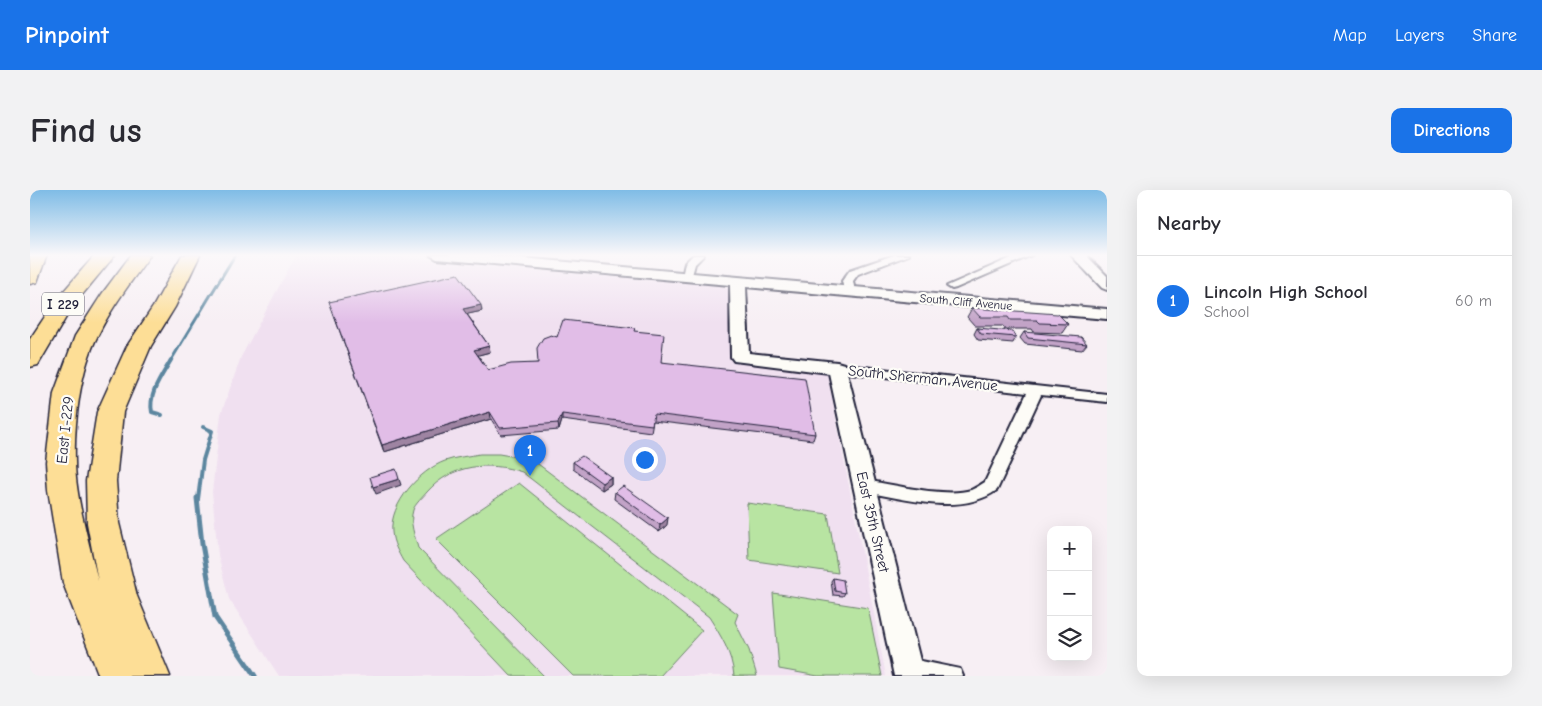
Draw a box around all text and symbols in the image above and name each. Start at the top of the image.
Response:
text: Pinpoint [25,21,109,49]
text: Map [1333,25,1367,46]
text: Layers [1395,25,1444,46]
text: Share [1472,25,1517,46]
button: Directions [1391,108,1512,153]
text: Find us [30,110,142,151]
text: Nearby [1157,211,1221,235]
text: Lincoln High School [1204,281,1368,303]
street label: South Cliff Avenue [919,291,1013,313]
road number: I 229 [42,292,84,316]
text: 1 [1170,292,1176,310]
text: 60 m [1455,292,1492,310]
text: School [1204,303,1250,321]
street label: South Sherman Avenue [847,361,999,395]
street label: East I-229 [53,395,78,465]
pin: 1 [514,435,546,476]
your location [632,447,658,473]
street label: East 35th Street [853,470,894,575]
map controls [1047,526,1092,661]
button: + [1047,526,1092,571]
button: − [1047,571,1092,616]
button: layers [1047,616,1092,661]

